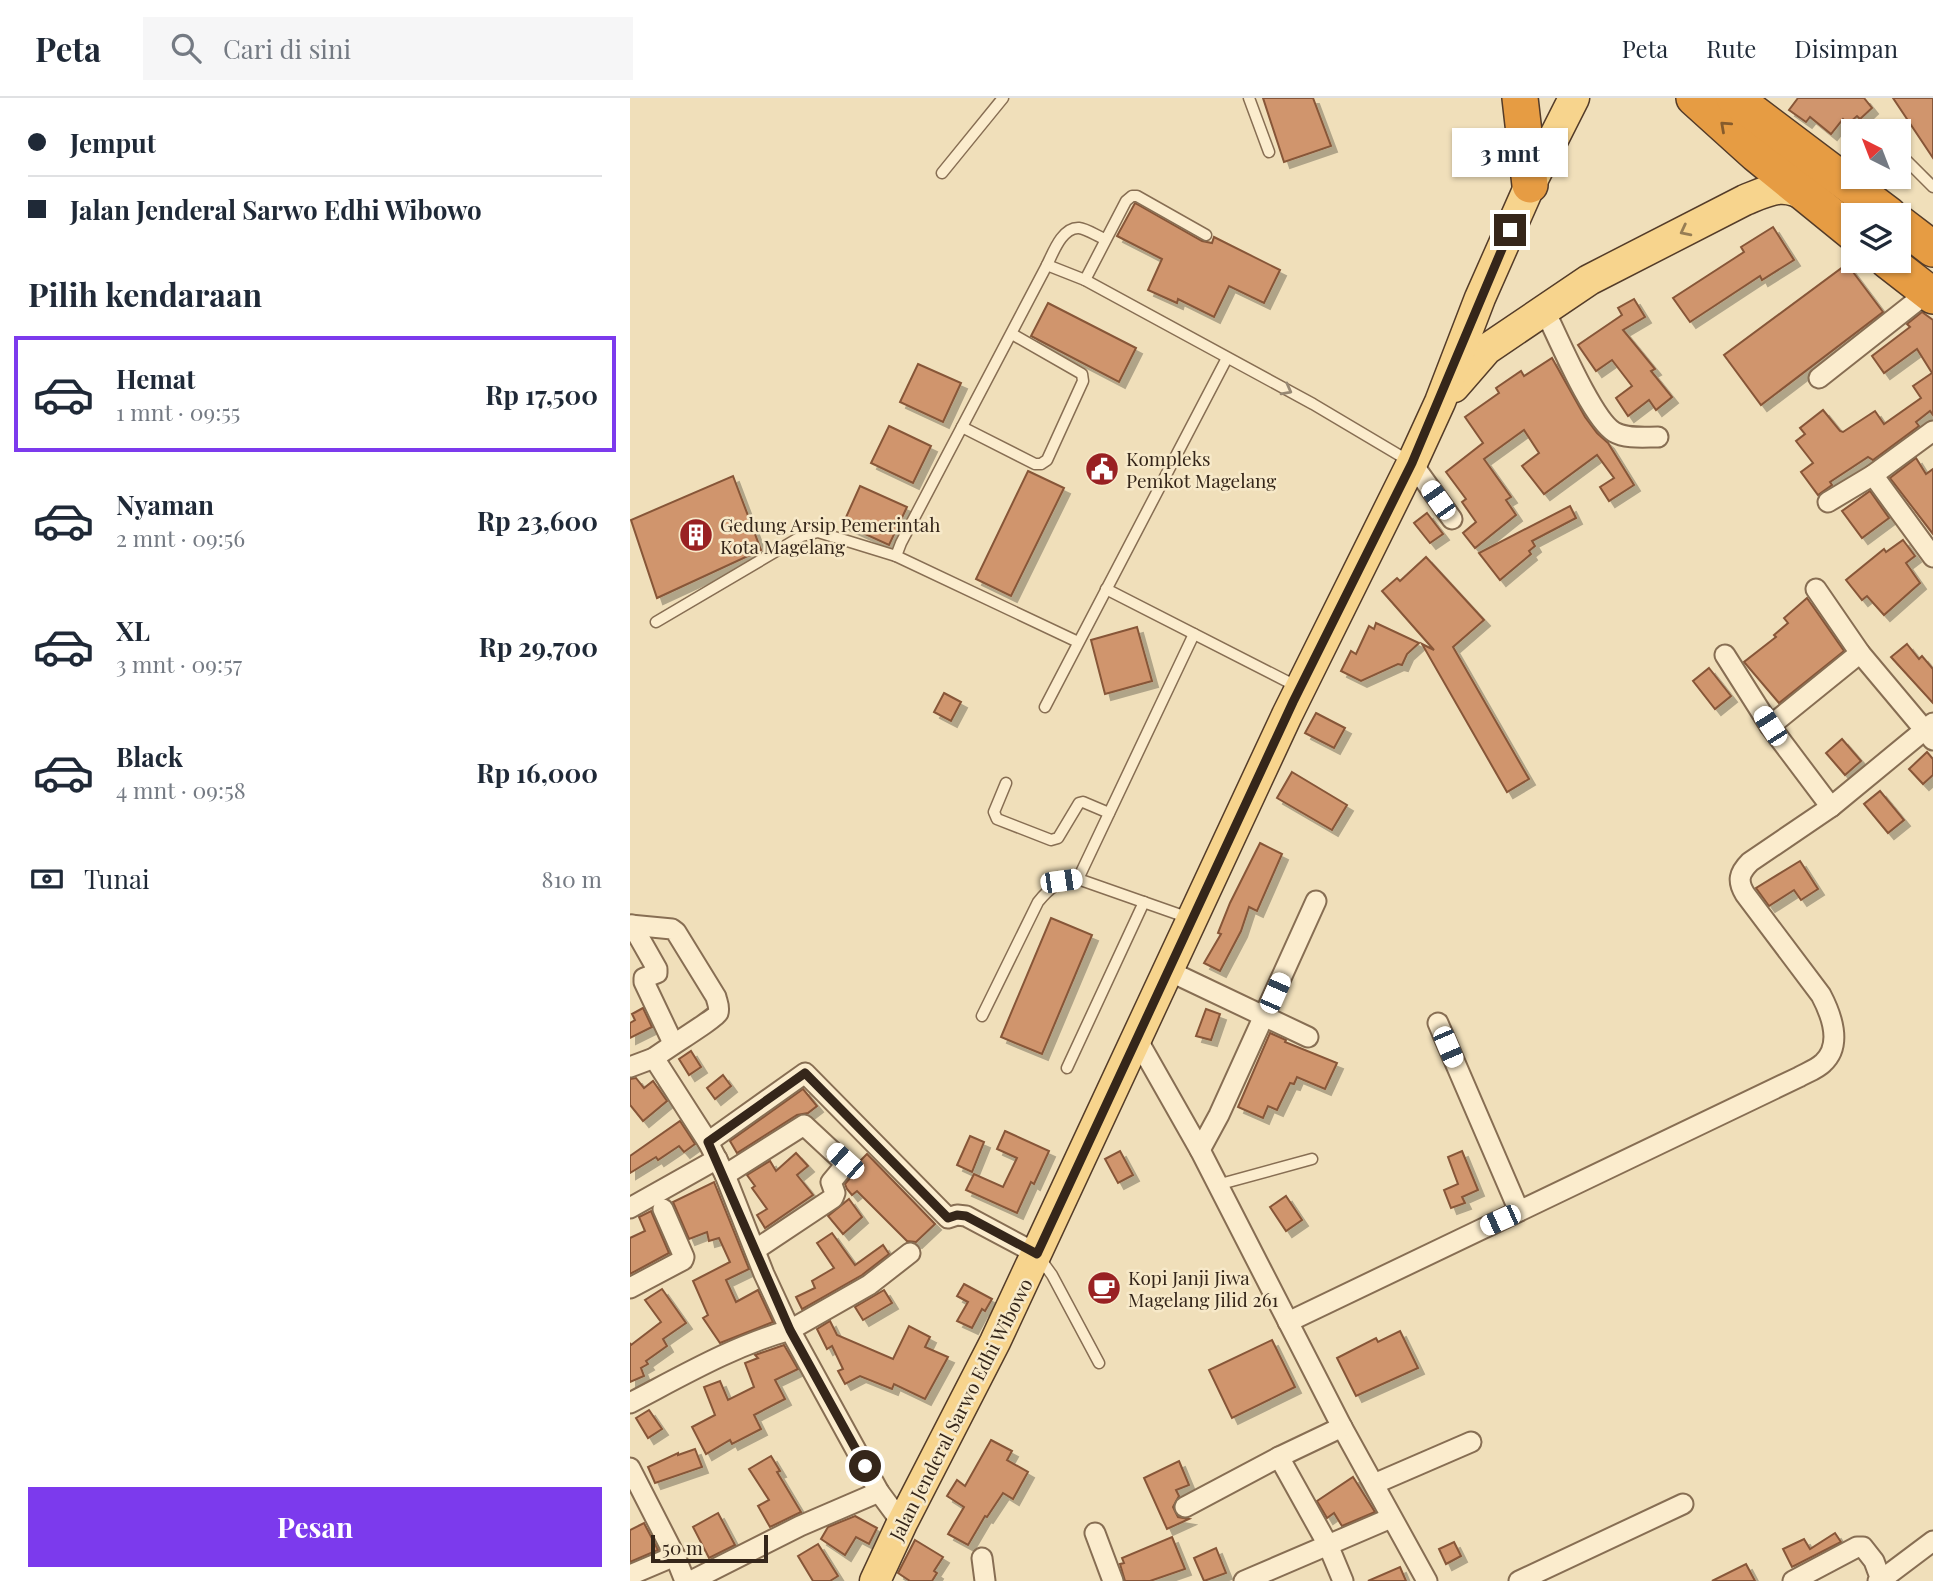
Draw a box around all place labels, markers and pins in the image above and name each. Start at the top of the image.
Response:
place label: Kompleks Pemkot Magelang [1126,445,1276,493]
public building icon: Kompleks Pemkot Magelang [1083,450,1121,488]
place label: Gedung Arsip Pemerintah Kota Magelang [720,511,940,559]
building icon: Gedung Arsip Pemerintah Kota Magelang [677,516,715,554]
place label: Kopi Janji Jiwa Magelang Jilid 261 [1128,1264,1279,1312]
cafe icon: Kopi Janji Jiwa Magelang Jilid 261 [1085,1269,1123,1307]

